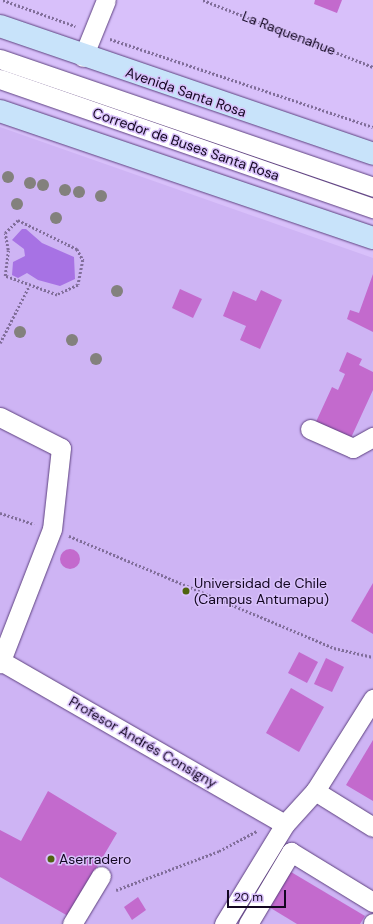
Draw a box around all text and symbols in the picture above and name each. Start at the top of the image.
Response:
street label: La Raquenahue [240,7,338,59]
street label: Avenida Santa Rosa [123,63,249,121]
street label: Corredor de Buses Santa Rosa [90,104,282,184]
place label: Universidad de Chile (Campus Antumapu) [194,575,329,608]
marker: Universidad de Chile (Campus Antumapu) [181,586,191,596]
street label: Profesor Andrés Consigny [66,693,220,791]
place label: Aserradero [59,851,131,867]
marker: Aserradero [46,854,56,864]
scale bar [229,882,288,908]
text: 20 m [234,889,263,905]

